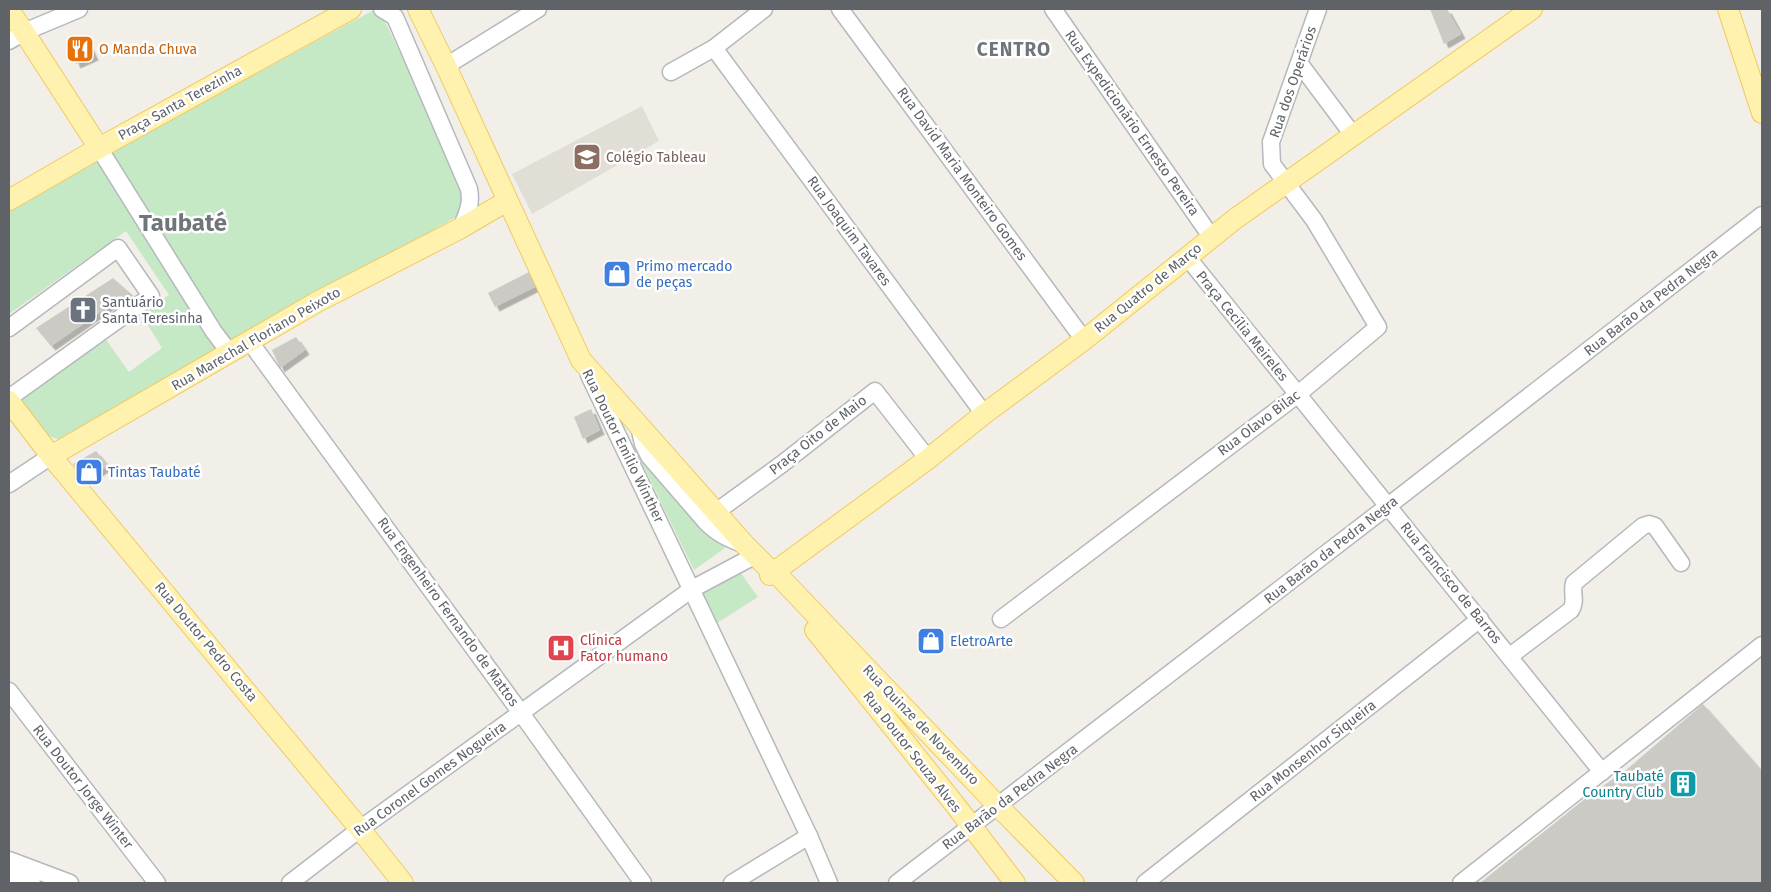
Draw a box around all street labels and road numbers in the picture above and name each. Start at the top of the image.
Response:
street label: Rua dos Operários [1266,24,1320,140]
street label: Rua Expedicionário Ernesto Pereira [1061,27,1203,219]
street label: Praça Santa Terezinha [115,62,245,144]
street label: Rua David Maria Monteiro Gomes [893,84,1031,264]
street label: Rua Joaquim Tavares [803,173,895,290]
street label: Rua Quatro de Março [1091,240,1205,336]
street label: Rua Barão da Pedra Negra [1581,244,1721,360]
street label: Praça Cecília Meireles [1192,267,1292,385]
street label: Rua Marechal Floriano Peixoto [168,284,344,394]
street label: Rua Doutor Emílio Winther [578,366,668,526]
street label: Rua Olavo Bilac [1215,386,1304,459]
street label: Praça Oito de Maio [766,392,870,478]
street label: Rua Barão da Pedra Negra [1261,492,1401,608]
street label: Rua Engenheiro Fernando de Mattos [374,514,523,710]
street label: Rua Francisco de Barros [1397,519,1506,648]
street label: Rua Doutor Pedro Costa [151,579,261,705]
street label: Rua Quinze de Novembro [859,661,983,789]
street label: Rua Doutor Souza Alves [859,688,965,817]
street label: Rua Monsenhor Siqueira [1247,696,1379,806]
street label: Rua Coronel Gomes Nogueira [350,718,510,840]
street label: Rua Doutor Jorge Winter [29,721,137,853]
street label: Rua Barão da Pedra Negra [939,741,1081,853]

